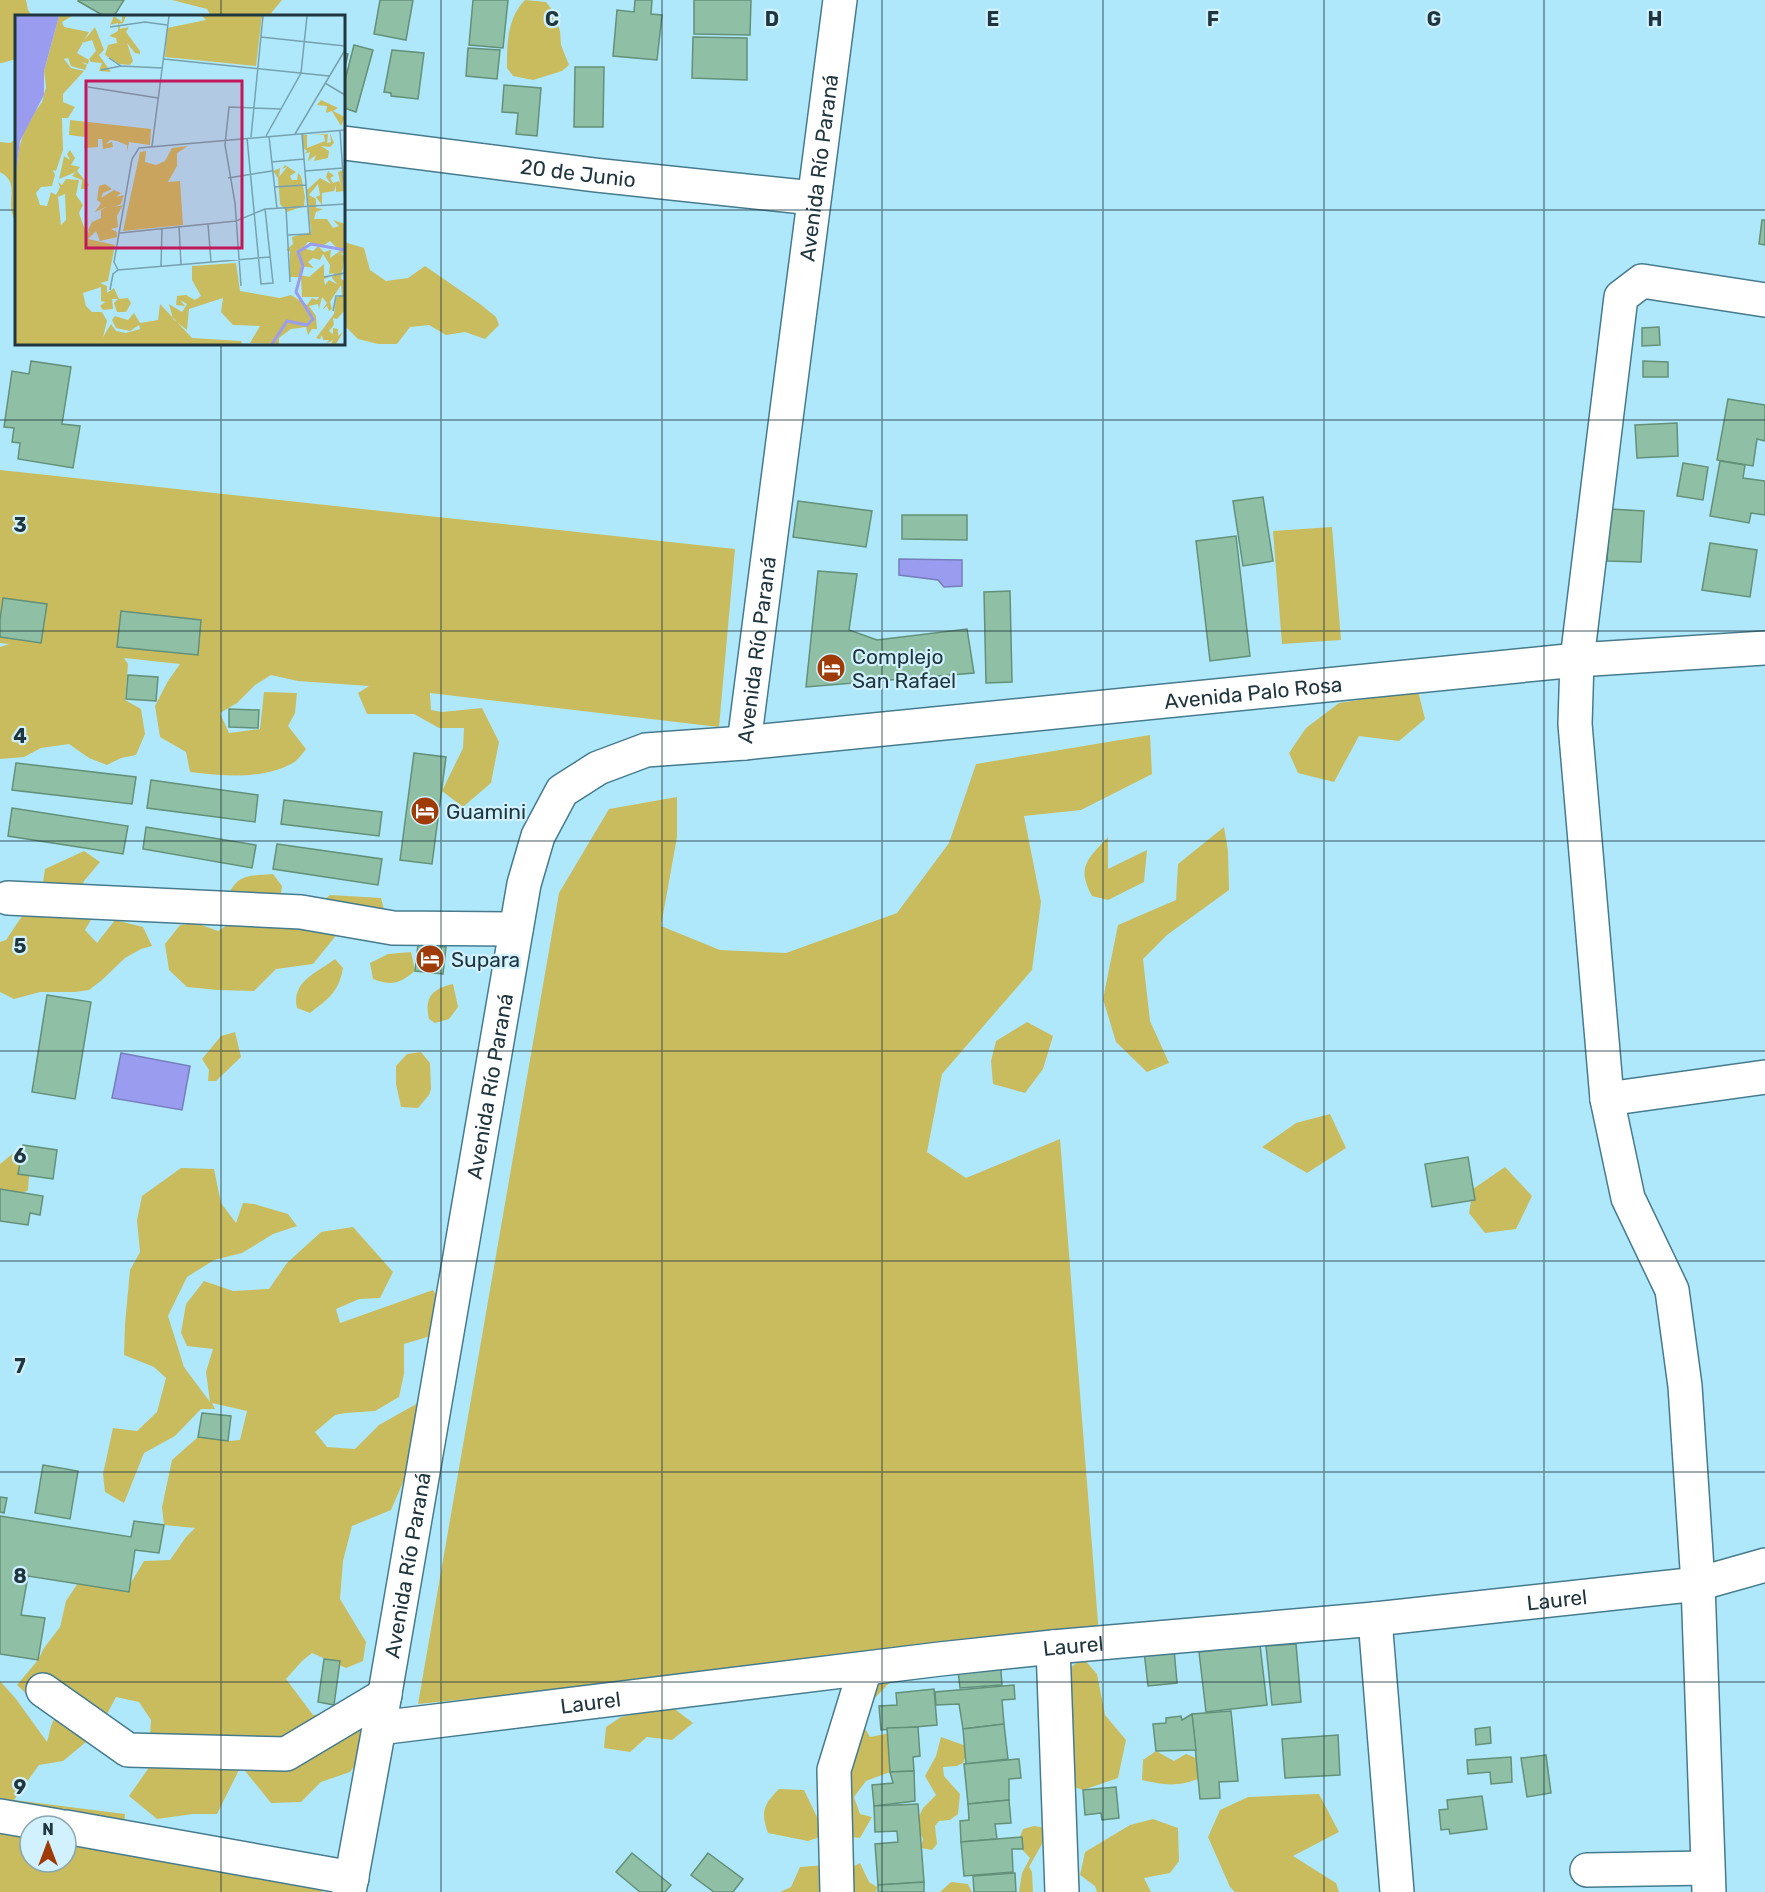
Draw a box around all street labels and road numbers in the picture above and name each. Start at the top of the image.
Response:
street label: Avenida Río Paraná [794,73,843,263]
street label: 20 de Junio [519,153,637,192]
street label: Avenida Río Paraná [732,555,781,745]
street label: Avenida Palo Rosa [1163,671,1343,714]
street label: Avenida Río Paraná [461,991,518,1181]
street label: Avenida Río Paraná [379,1470,435,1660]
street label: Laurel [1525,1584,1588,1615]
street label: Laurel [1042,1630,1104,1661]
street label: Laurel [559,1686,622,1718]

